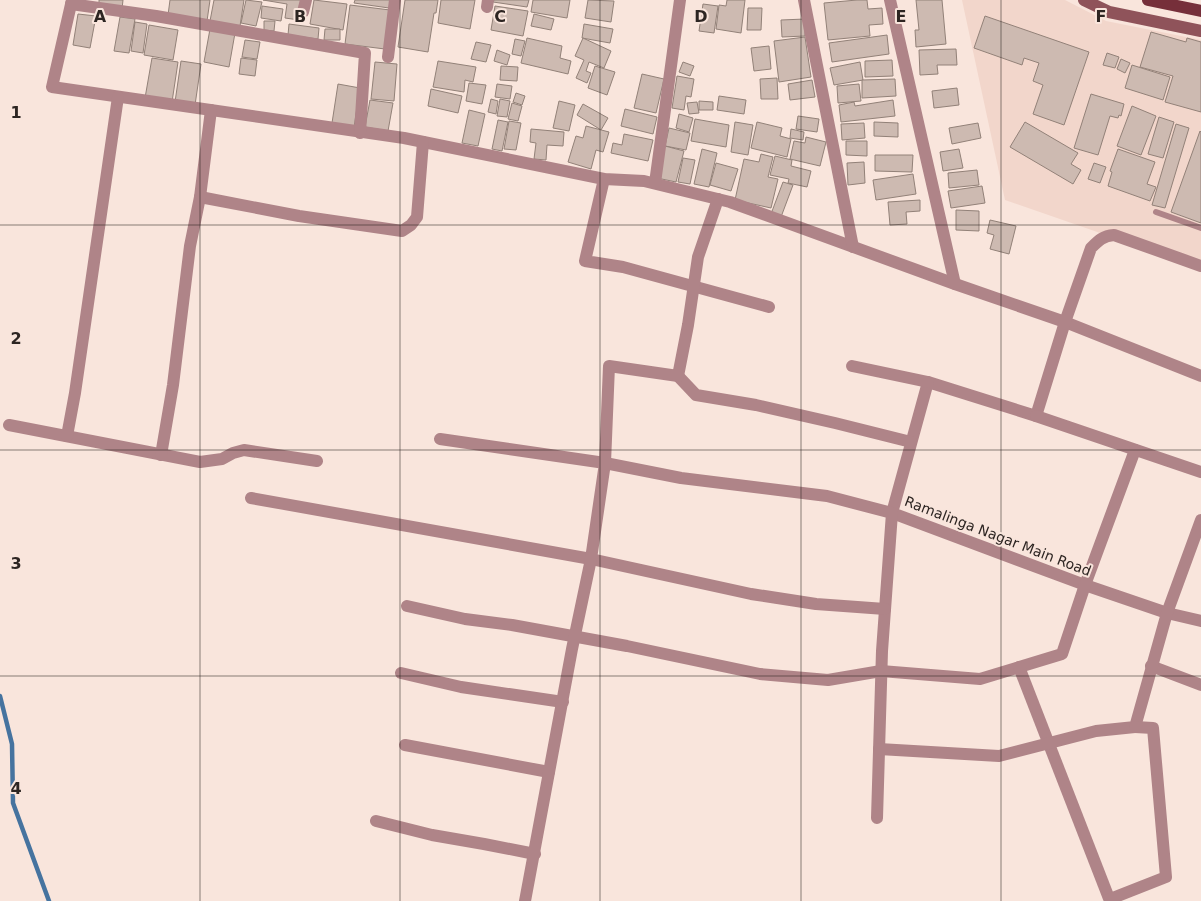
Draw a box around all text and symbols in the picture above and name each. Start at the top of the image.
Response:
text: A [94,7,107,26]
text: B [294,7,306,26]
text: C [494,7,506,26]
text: D [694,7,708,26]
text: E [896,7,906,26]
text: F [1096,7,1106,26]
text: 1 [10,103,22,122]
text: 2 [10,329,22,348]
street label: Ramalinga Nagar Main Road [902,493,1094,579]
text: 3 [10,554,22,573]
text: 4 [10,779,22,798]

